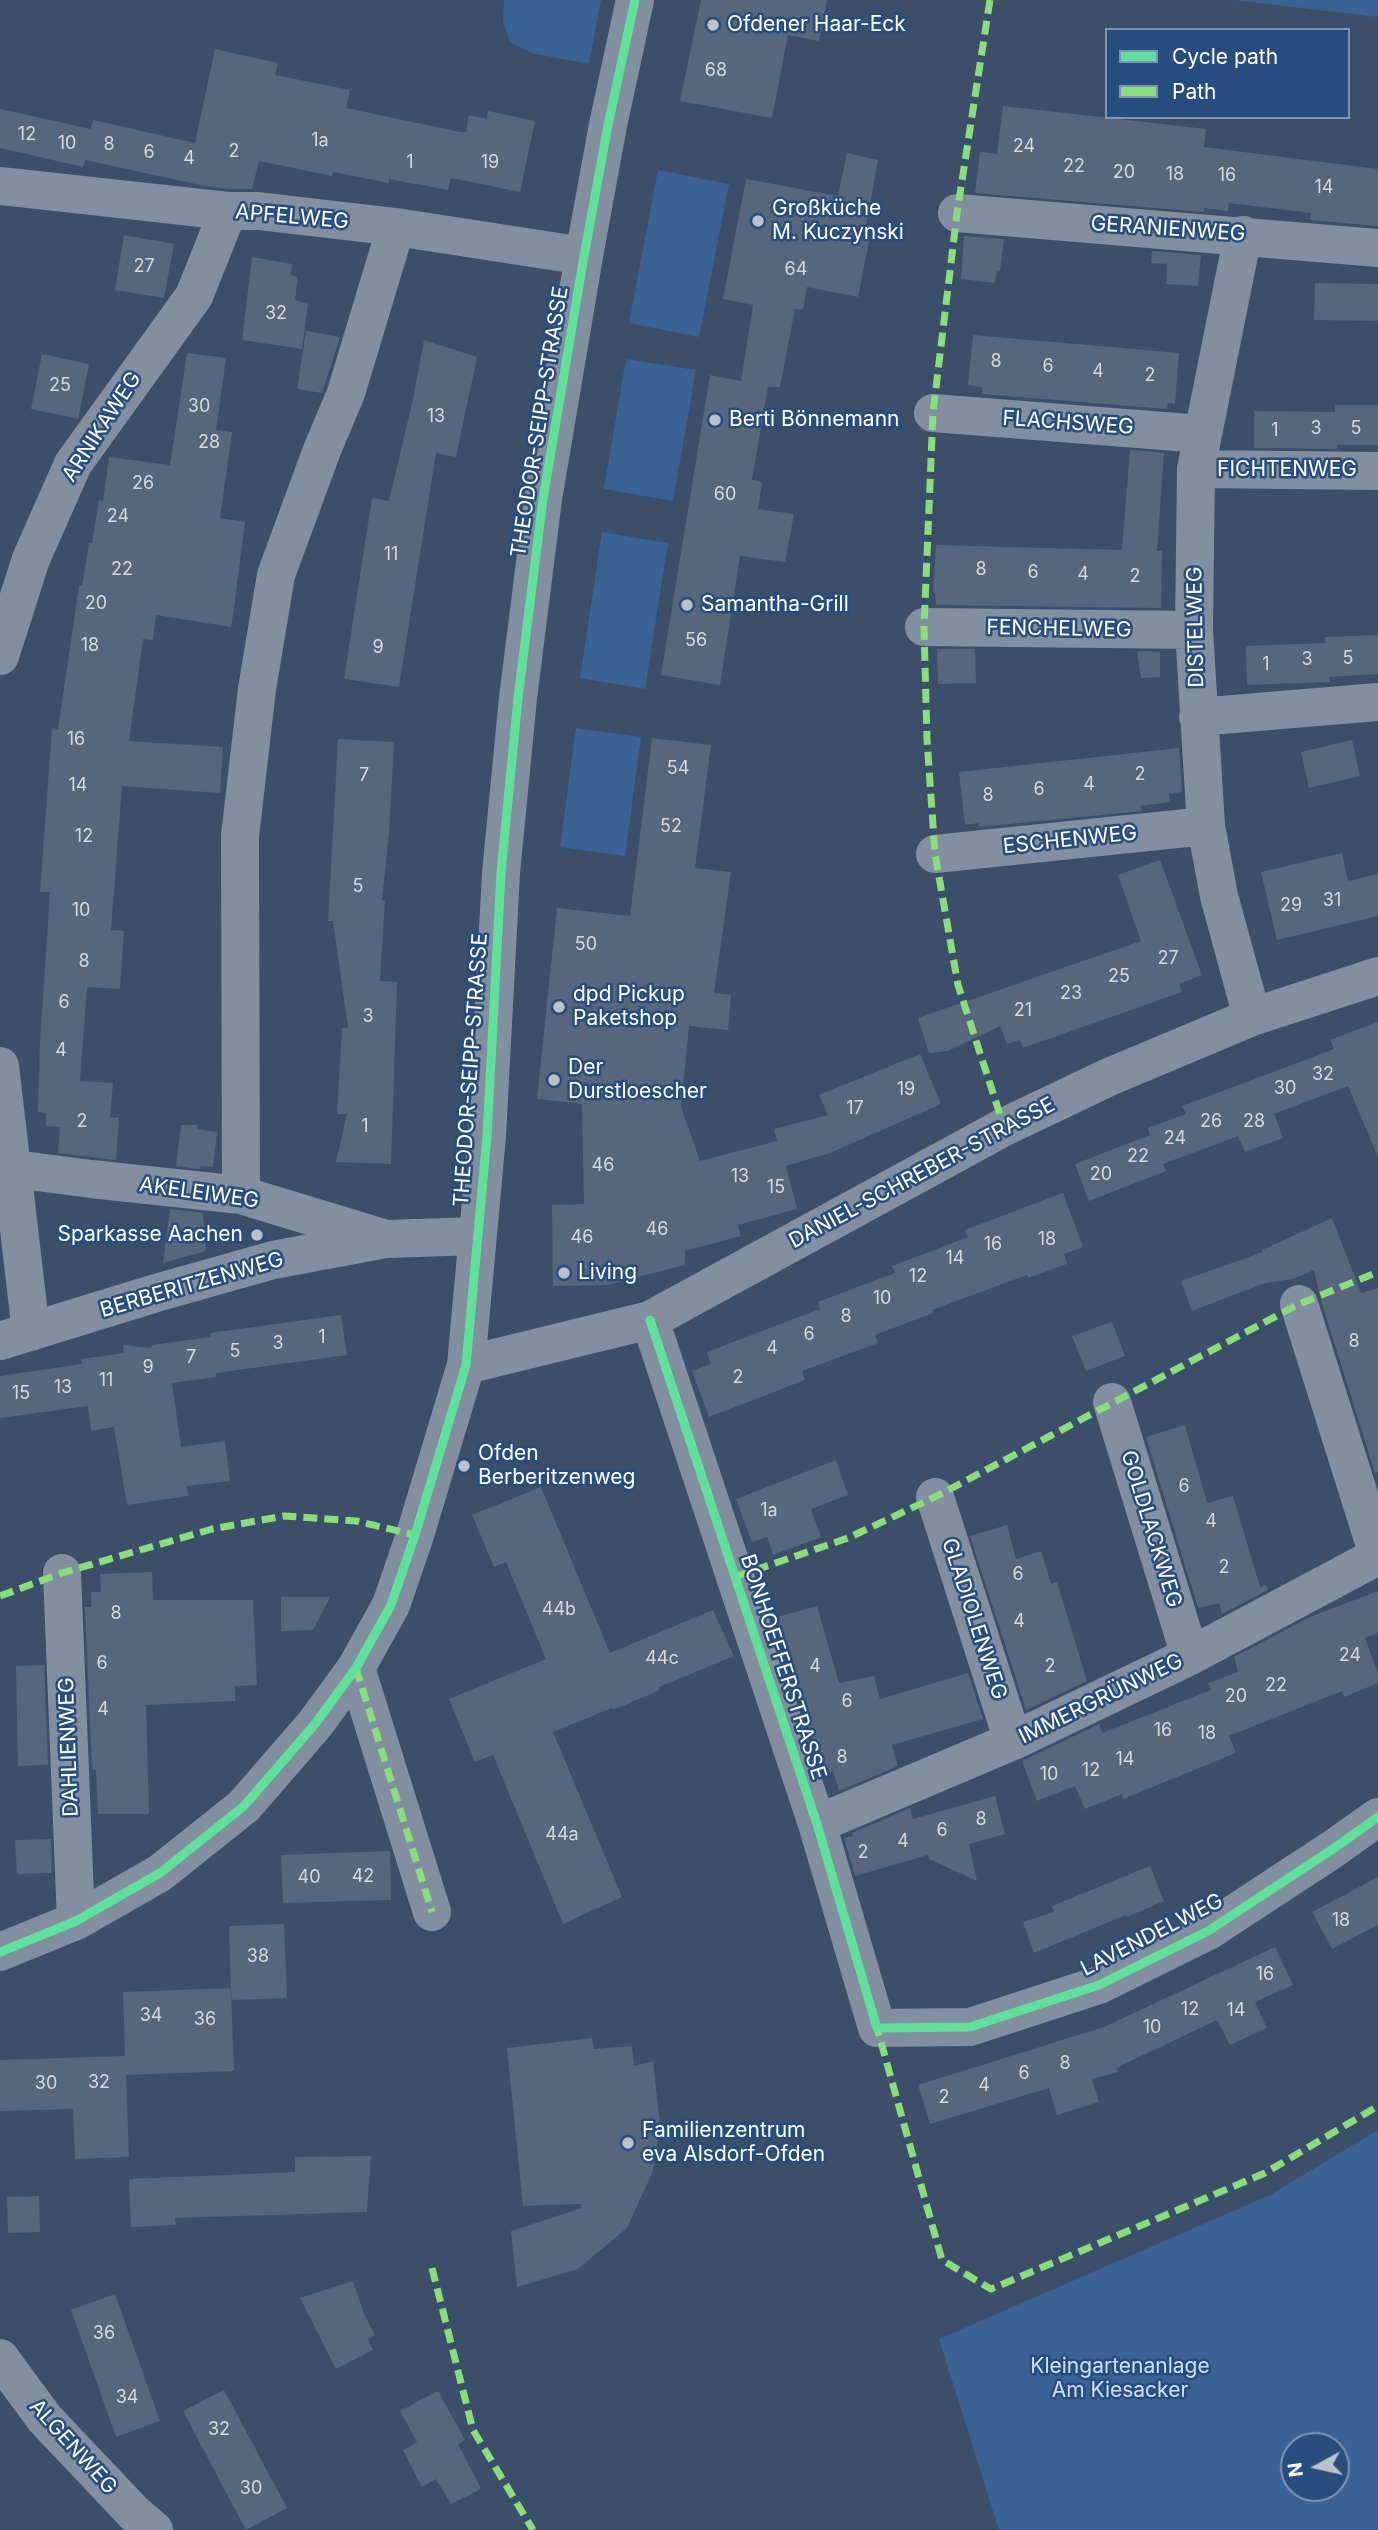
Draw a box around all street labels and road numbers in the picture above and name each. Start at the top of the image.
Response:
street label: APFELWEG [234,199,350,235]
street label: GERANIENWEG [1090,211,1246,247]
street label: THEODOR-SEIPP-STRASSE [506,285,574,559]
street label: ARNIKAWEG [57,367,147,487]
street label: FLACHSWEG [1002,406,1134,440]
street label: FICHTENWEG [1217,457,1357,483]
street label: DISTELWEG [1182,566,1210,688]
street label: FENCHELWEG [986,615,1132,643]
street label: ESCHENWEG [1002,820,1138,860]
street label: THEODOR-SEIPP-STRASSE [449,932,493,1208]
street label: DANIEL-SCHREBER-STRASSE [785,1092,1059,1254]
street label: AKELEIWEG [138,1172,260,1214]
street label: BERBERITZENWEG [97,1247,287,1323]
street label: GOLDLACKWEG [1115,1447,1187,1611]
street label: GLADIOLENWEG [936,1535,1012,1703]
street label: BONHOEFFERSTRASSE [735,1551,831,1783]
street label: IMMERGRÜNWEG [1015,1648,1187,1750]
street label: DAHLIENWEG [54,1677,84,1817]
street label: LAVENDELWEG [1077,1888,1227,1982]
street label: ALGENWEG [24,2394,122,2500]

